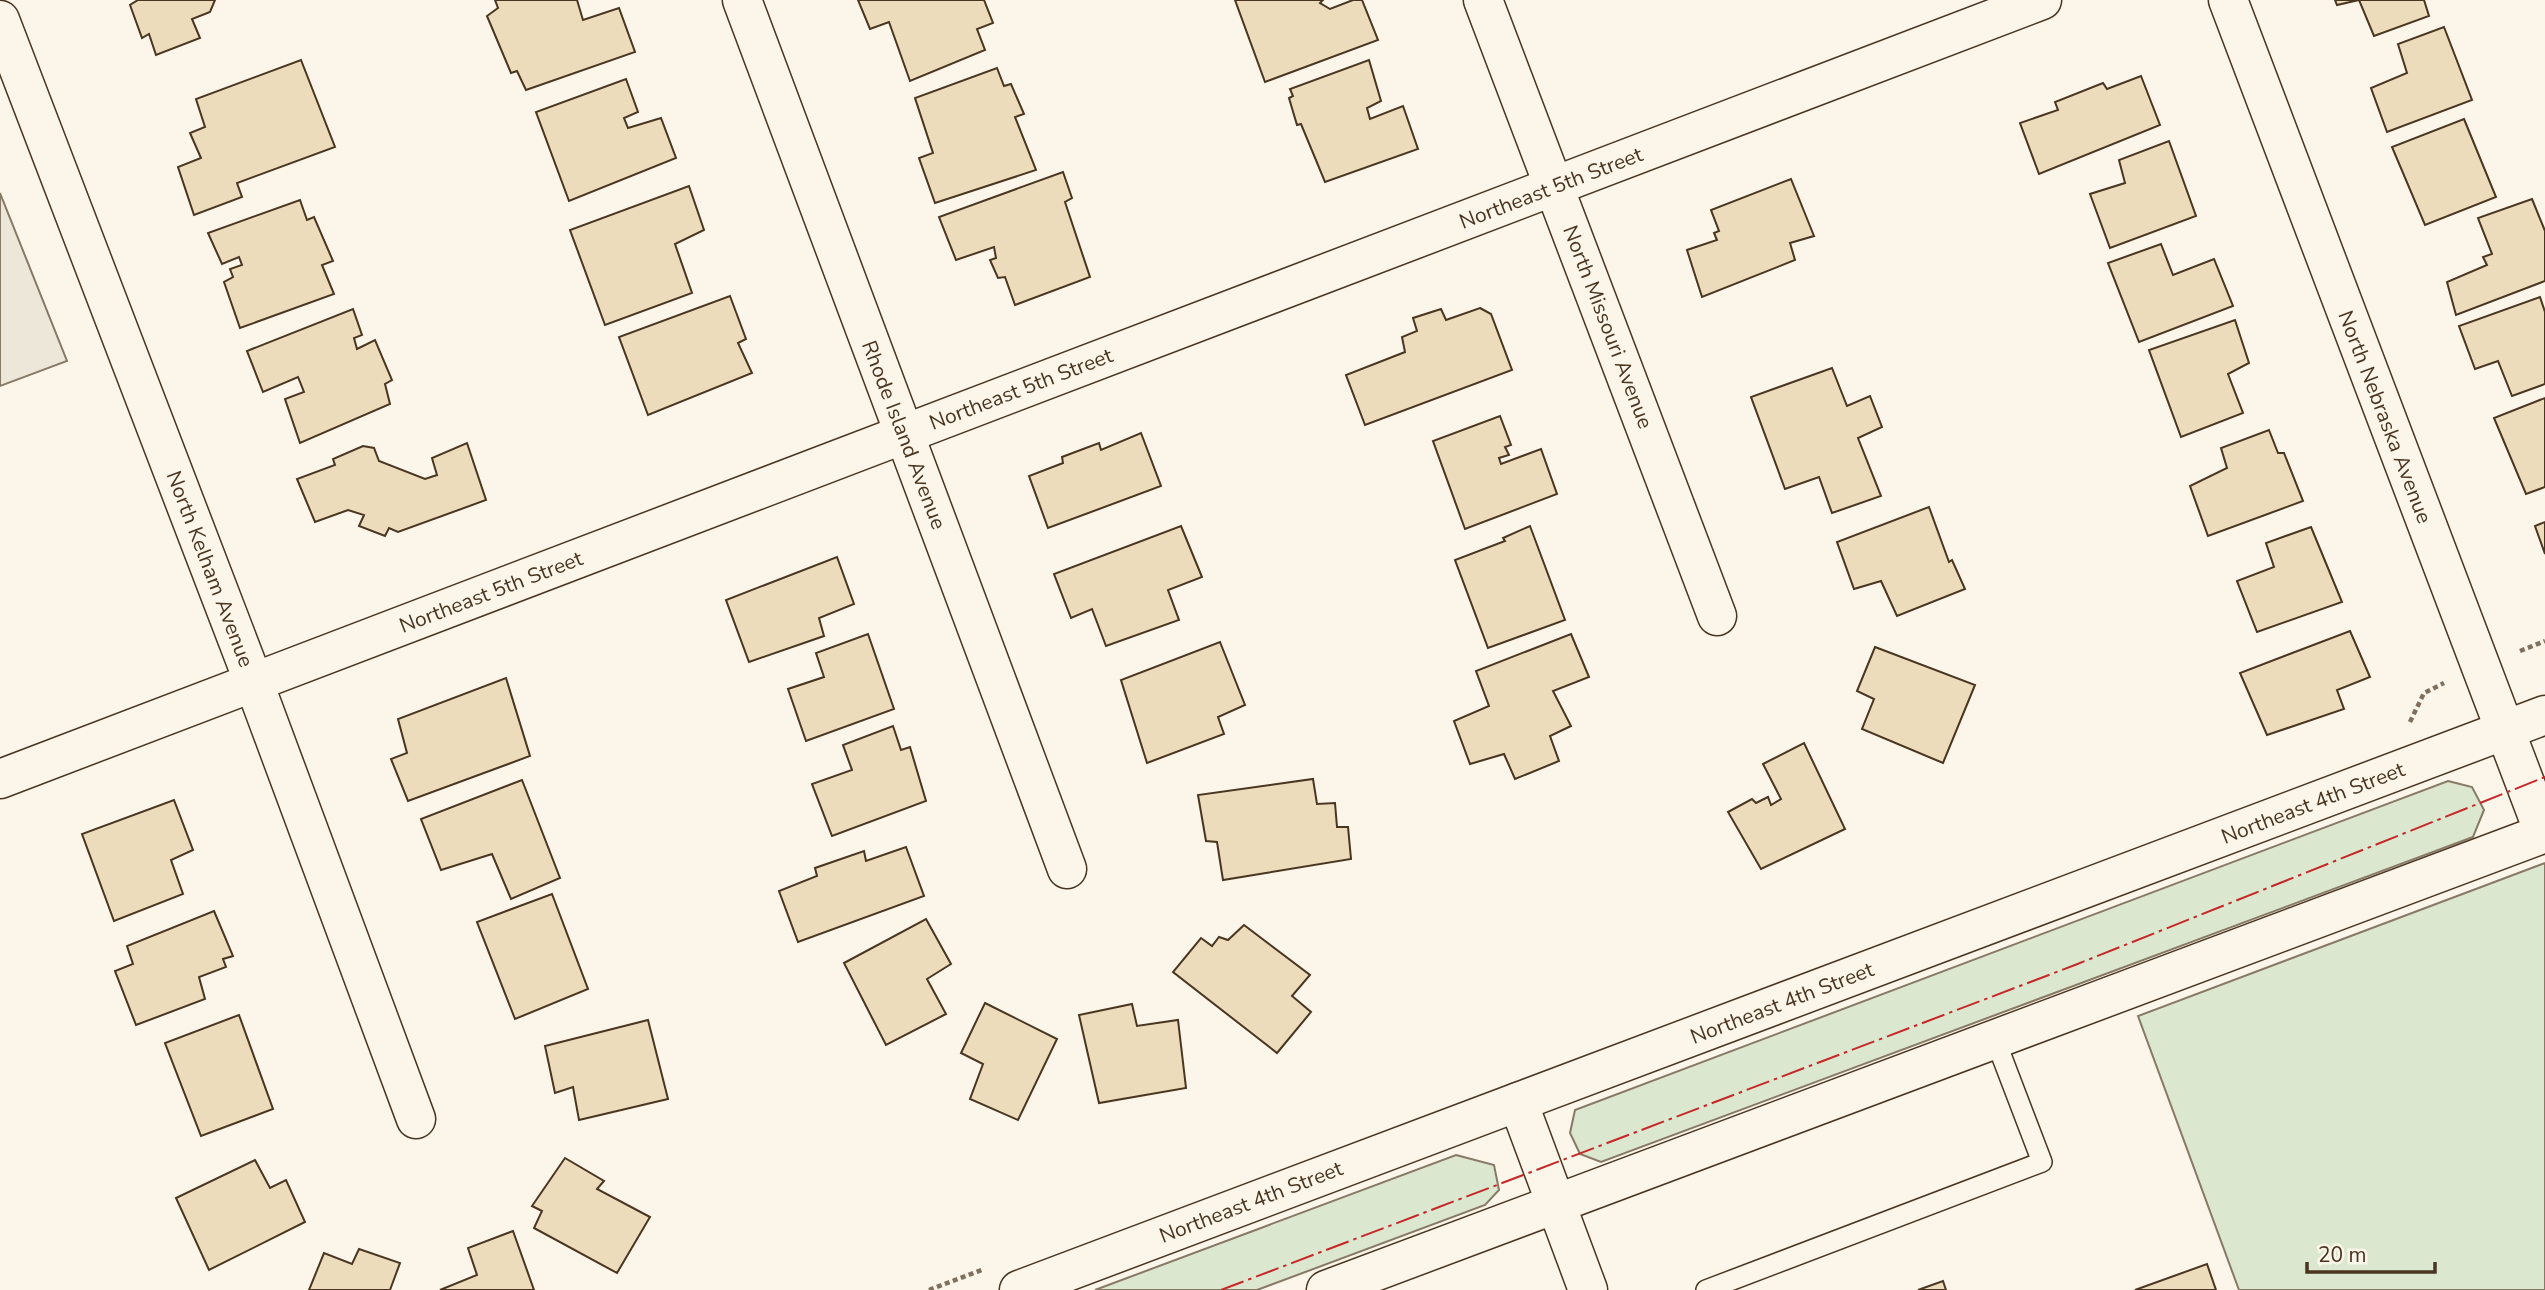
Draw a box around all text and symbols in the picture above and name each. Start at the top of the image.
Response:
street label: Northeast 5th Street [1455,140,1647,236]
street label: North Missouri Avenue [1556,221,1660,433]
street label: North Nebraska Avenue [2331,307,2439,527]
street label: Rhode Island Avenue [855,336,953,534]
street label: Northeast 5th Street [925,341,1117,437]
street label: North Kelham Avenue [160,467,260,671]
street label: Northeast 5th Street [395,544,587,640]
street label: Northeast 4th Street [2217,755,2409,851]
street label: Northeast 4th Street [1686,955,1878,1051]
street label: Northeast 4th Street [1155,1154,1347,1250]
scale bar [2307,1230,2435,1274]
text: 20 m [2318,1241,2367,1269]

